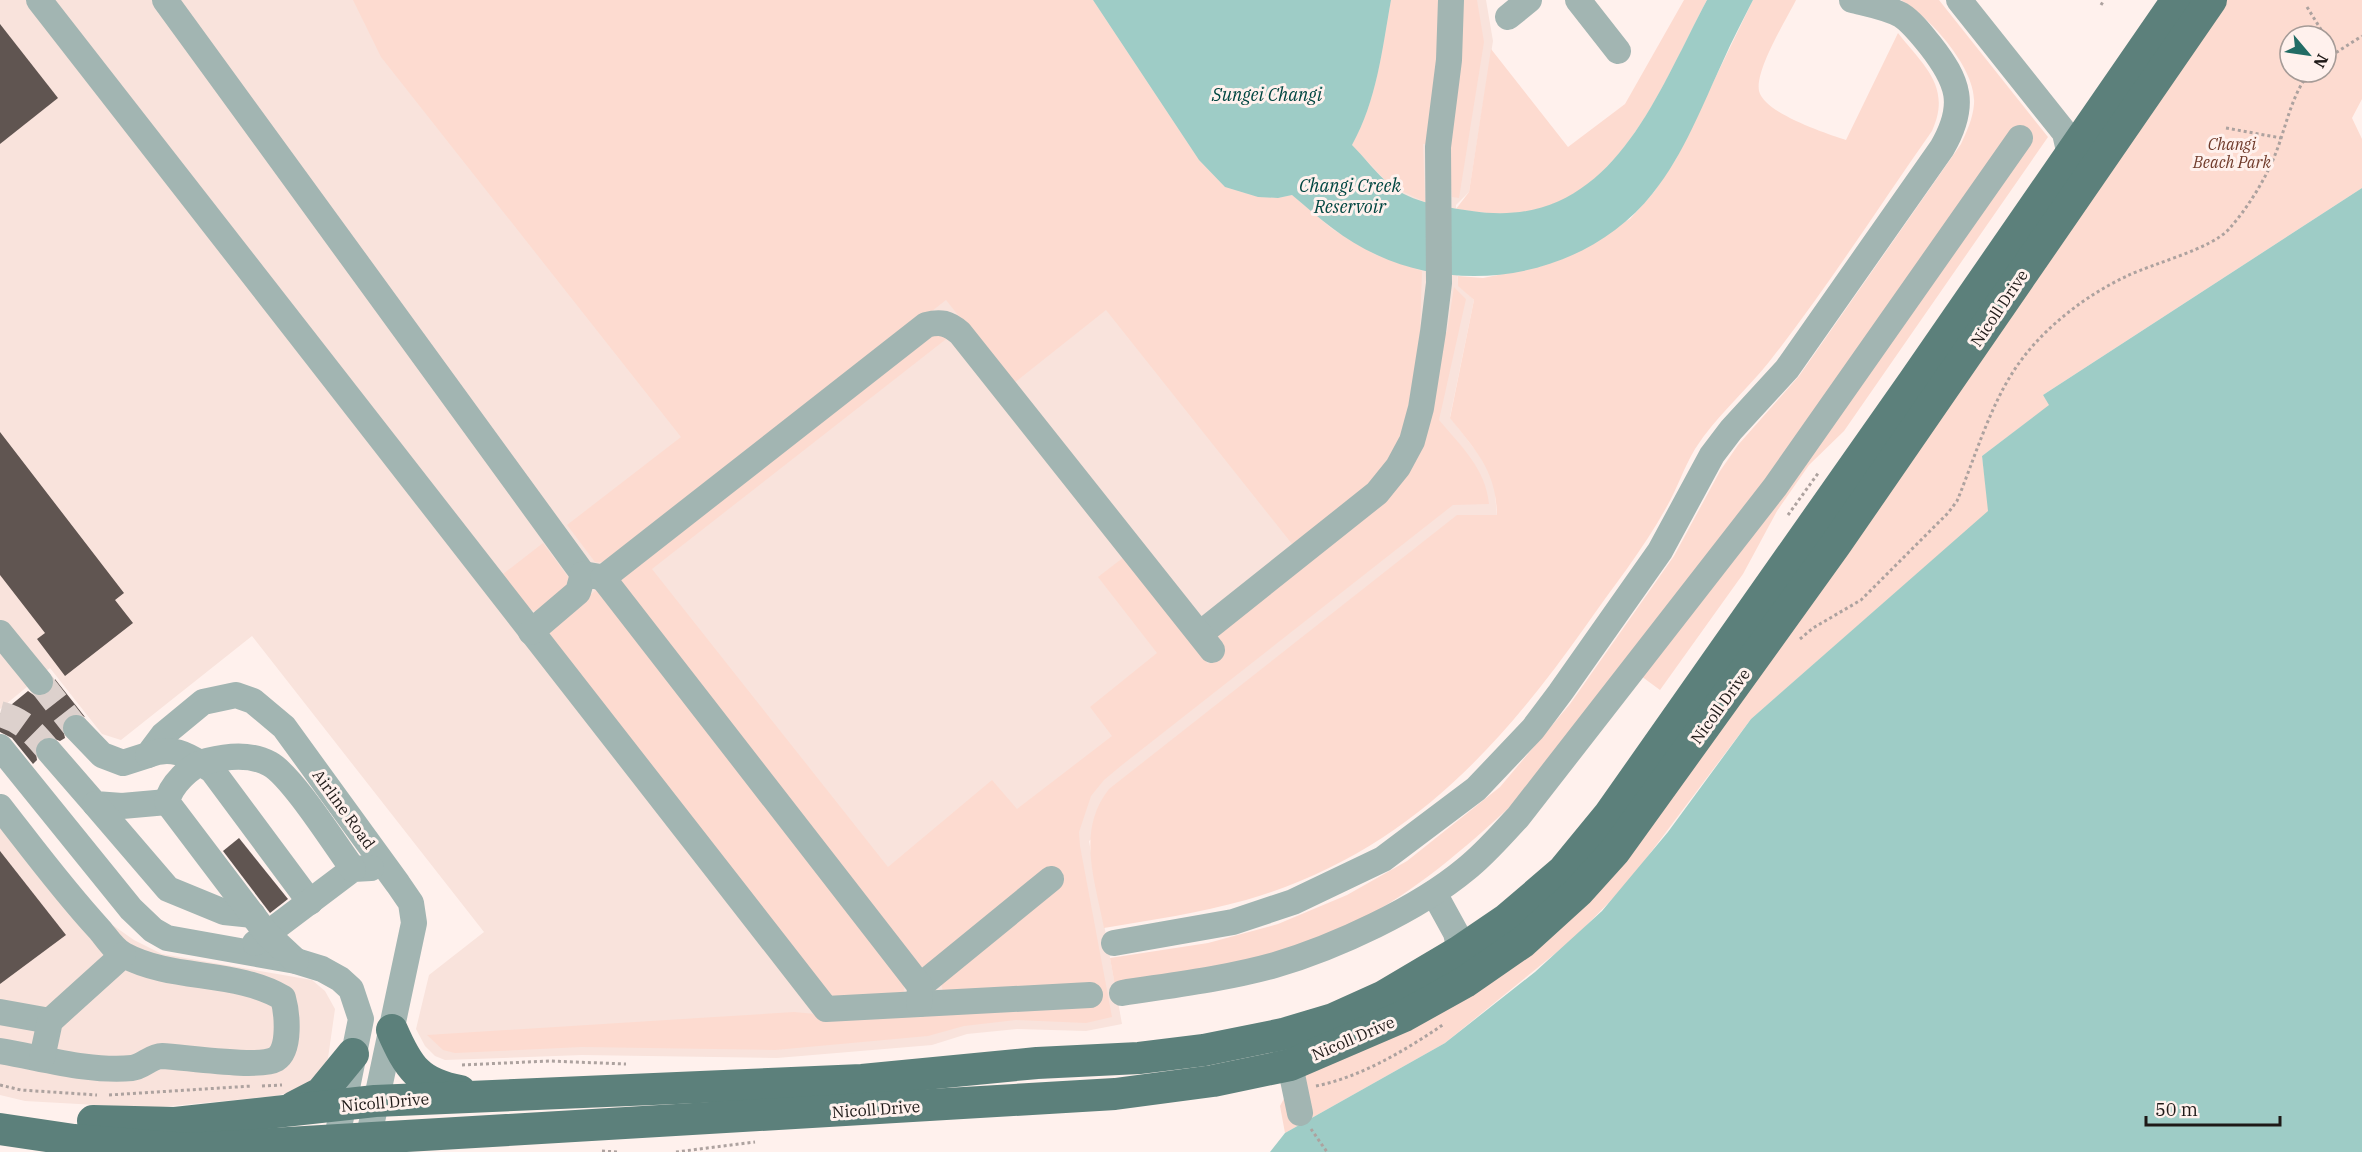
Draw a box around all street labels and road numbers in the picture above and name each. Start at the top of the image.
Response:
street label: Nicoll Drive [1966,266,2032,350]
street label: Nicoll Drive [1686,664,1754,748]
street label: Airline Road [308,765,380,853]
street label: Nicoll Drive [1308,1012,1398,1064]
street label: Nicoll Drive [340,1088,430,1116]
street label: Nicoll Drive [831,1096,921,1122]

